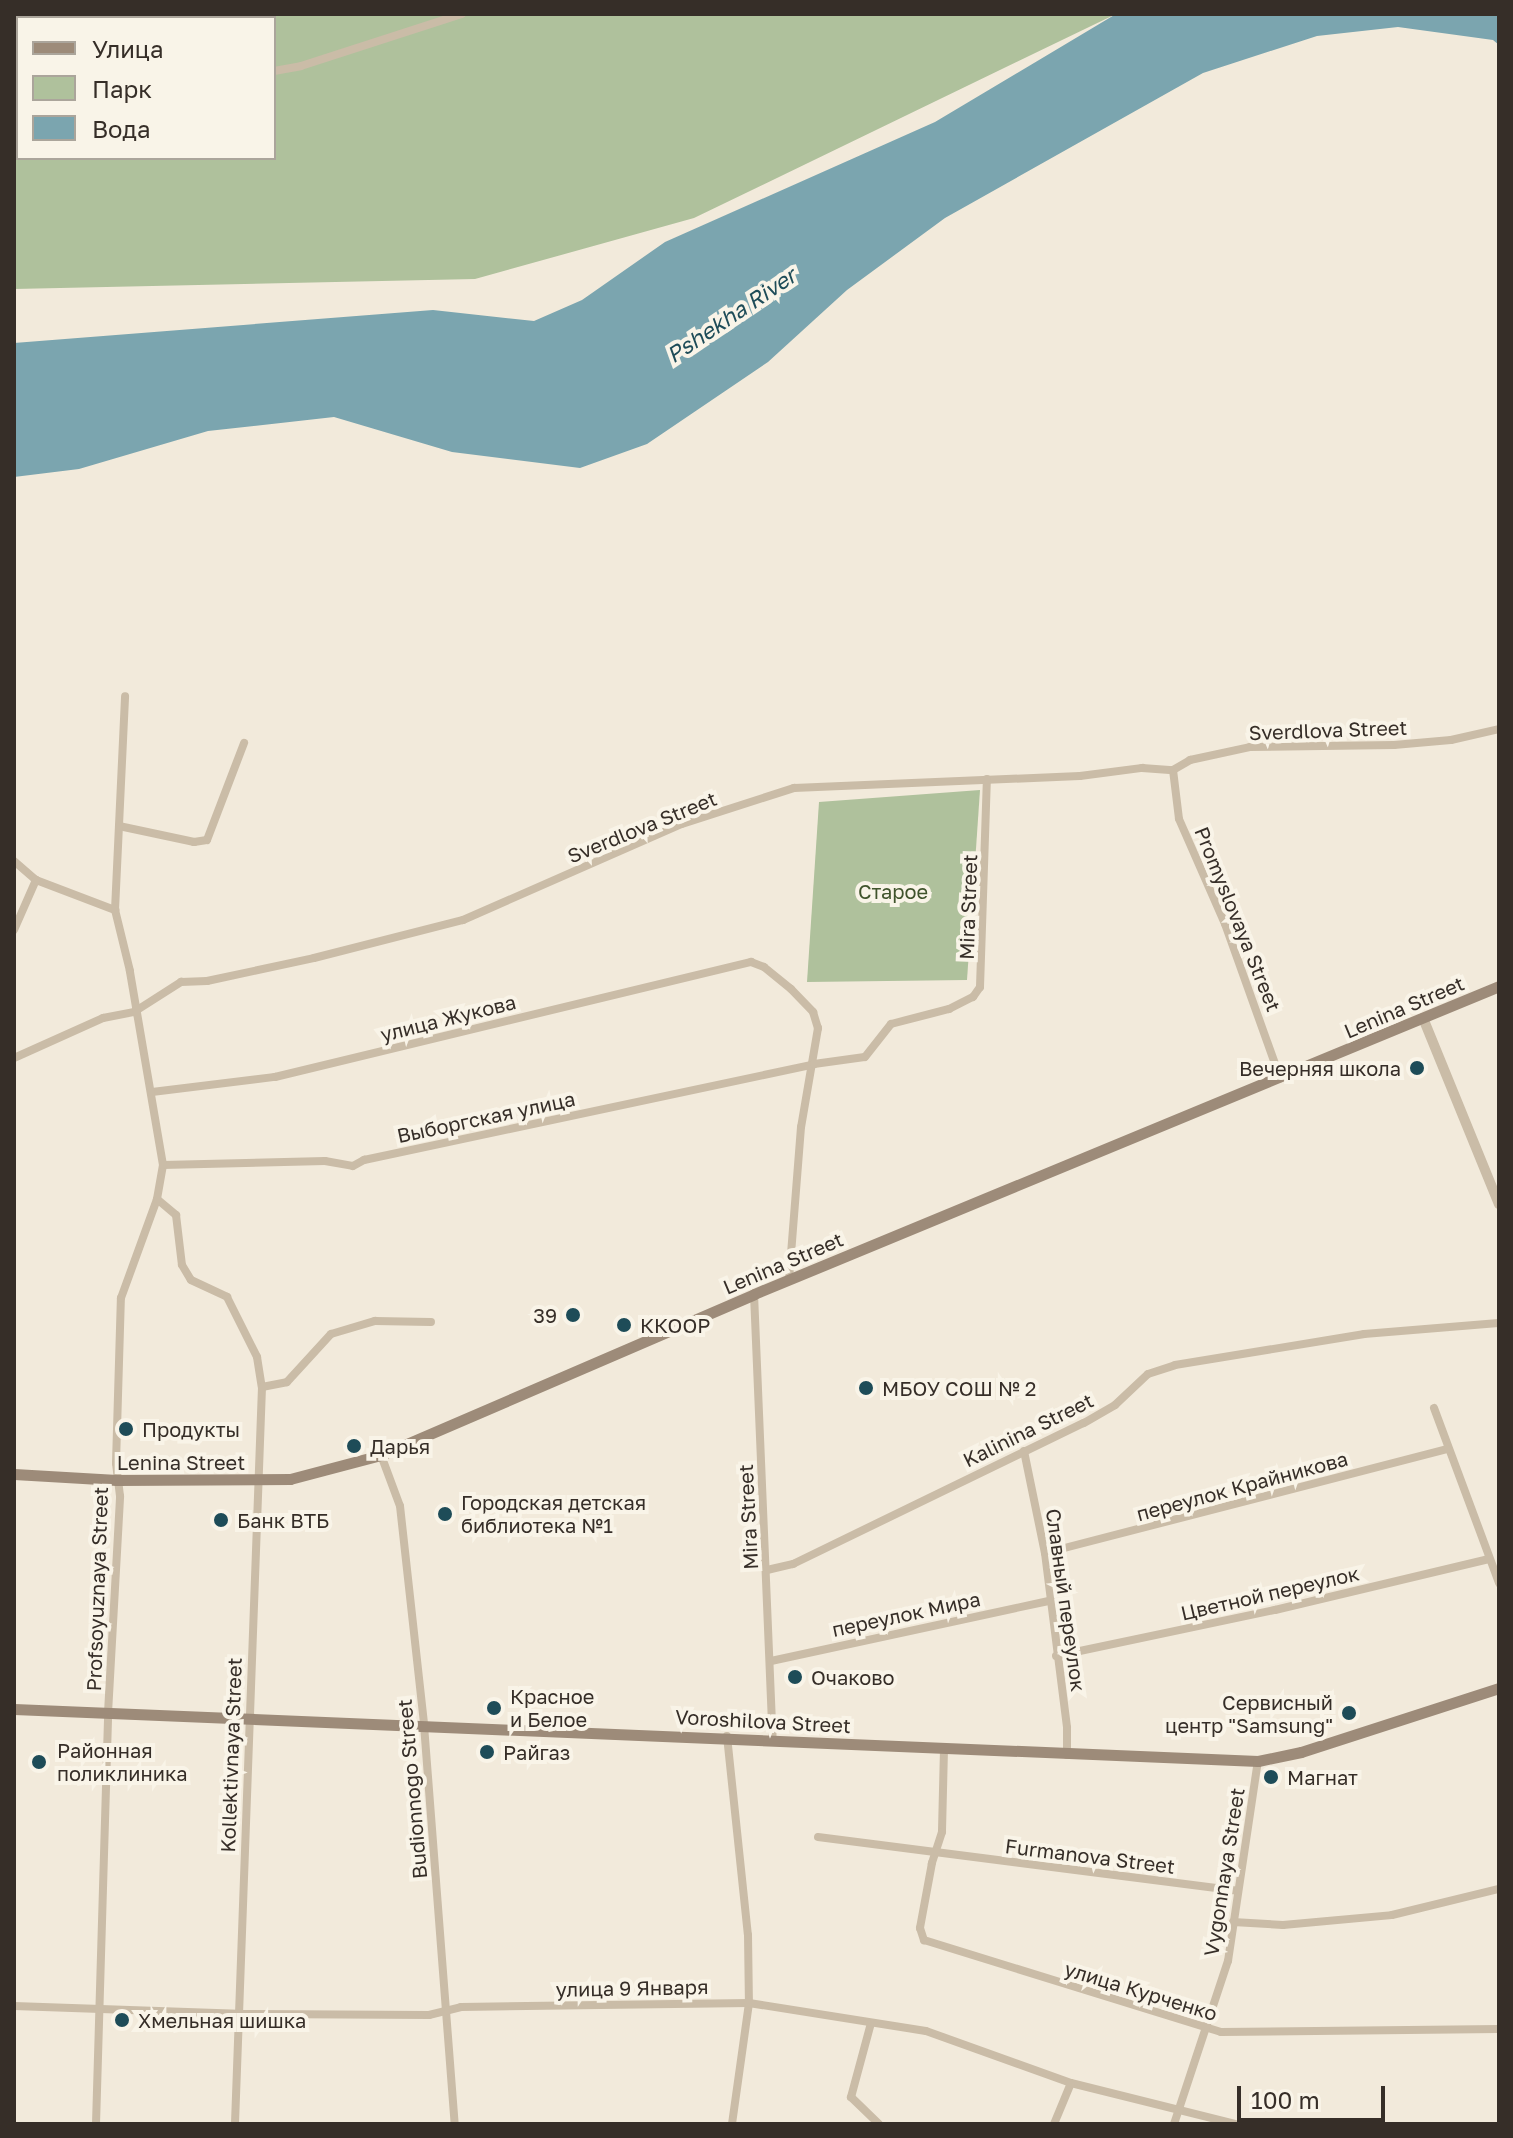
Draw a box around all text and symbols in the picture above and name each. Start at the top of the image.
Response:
legend [16,16,276,160]
text: Улица [92,34,164,63]
text: Парк [92,74,152,103]
text: Вода [92,114,151,143]
water label: Pshekha River [661,262,801,368]
street label: Sverdlova Street [1248,715,1408,745]
street label: Sverdlova Street [564,786,720,868]
street label: Promyslovaya Street [1190,823,1286,1015]
street label: Mira Street [954,854,982,960]
park label: Старое [858,879,928,903]
street label: Lenina Street [1340,971,1468,1043]
street label: улица Жукова [378,990,518,1046]
place label: Вечерняя школа [1239,1056,1401,1080]
marker: Вечерняя школа [1408,1059,1426,1077]
street label: Выборгская улица [395,1086,577,1148]
street label: Lenina Street [719,1227,847,1299]
place label: 39 [533,1303,557,1327]
marker: 39 [564,1306,582,1324]
place label: ККООР [640,1313,710,1337]
marker: ККООР [615,1316,633,1334]
place label: МБОУ СОШ № 2 [882,1376,1036,1400]
marker: МБОУ СОШ № 2 [857,1379,875,1397]
street label: Kalinina Street [959,1388,1097,1472]
place label: Продукты [142,1417,240,1441]
marker: Продукты [117,1420,135,1438]
place label: Дарья [370,1434,430,1458]
marker: Дарья [345,1437,363,1455]
street label: переулок Крайникова [1134,1446,1350,1526]
street label: Lenina Street [117,1450,245,1474]
street label: Mira Street [733,1464,763,1570]
street label: Profsoyuznaya Street [81,1486,113,1692]
place label: Городская детская библиотека №1 [461,1490,646,1537]
marker: Городская детская библиотека №1 [436,1505,454,1523]
street label: Славный переулок [1041,1507,1091,1693]
place label: Банк ВТБ [237,1508,329,1532]
marker: Банк ВТБ [212,1511,230,1529]
street label: Цветной переулок [1178,1561,1362,1625]
street label: переулок Мира [830,1587,982,1641]
street label: Kollektivnaya Street [216,1657,246,1853]
place label: Очаково [811,1665,895,1689]
marker: Очаково [786,1668,804,1686]
place label: Красное и Белое [510,1684,594,1731]
place label: Сервисный центр "Samsung" [1165,1690,1333,1737]
street label: Budionnogo Street [392,1698,432,1880]
marker: Красное и Белое [485,1699,503,1717]
street label: Voroshilova Street [675,1704,851,1738]
marker: Сервисный центр "Samsung" [1340,1704,1358,1722]
place label: Районная поликлиника [57,1738,187,1785]
place label: Райгаз [503,1740,570,1764]
marker: Райгаз [478,1743,496,1761]
marker: Районная поликлиника [28,1751,50,1773]
place label: Магнат [1287,1765,1358,1789]
marker: Магнат [1262,1768,1280,1786]
street label: Vygonnaya Street [1199,1786,1249,1958]
street label: Furmanova Street [1004,1834,1176,1878]
street label: улица Курченко [1062,1956,1220,2026]
street label: улица 9 Января [555,1975,709,2001]
place label: Хмельная шишка [138,2008,306,2032]
marker: Хмельная шишка [113,2011,131,2029]
scale bar [1241,2070,1389,2120]
text: 100 m [1251,2085,1320,2114]

